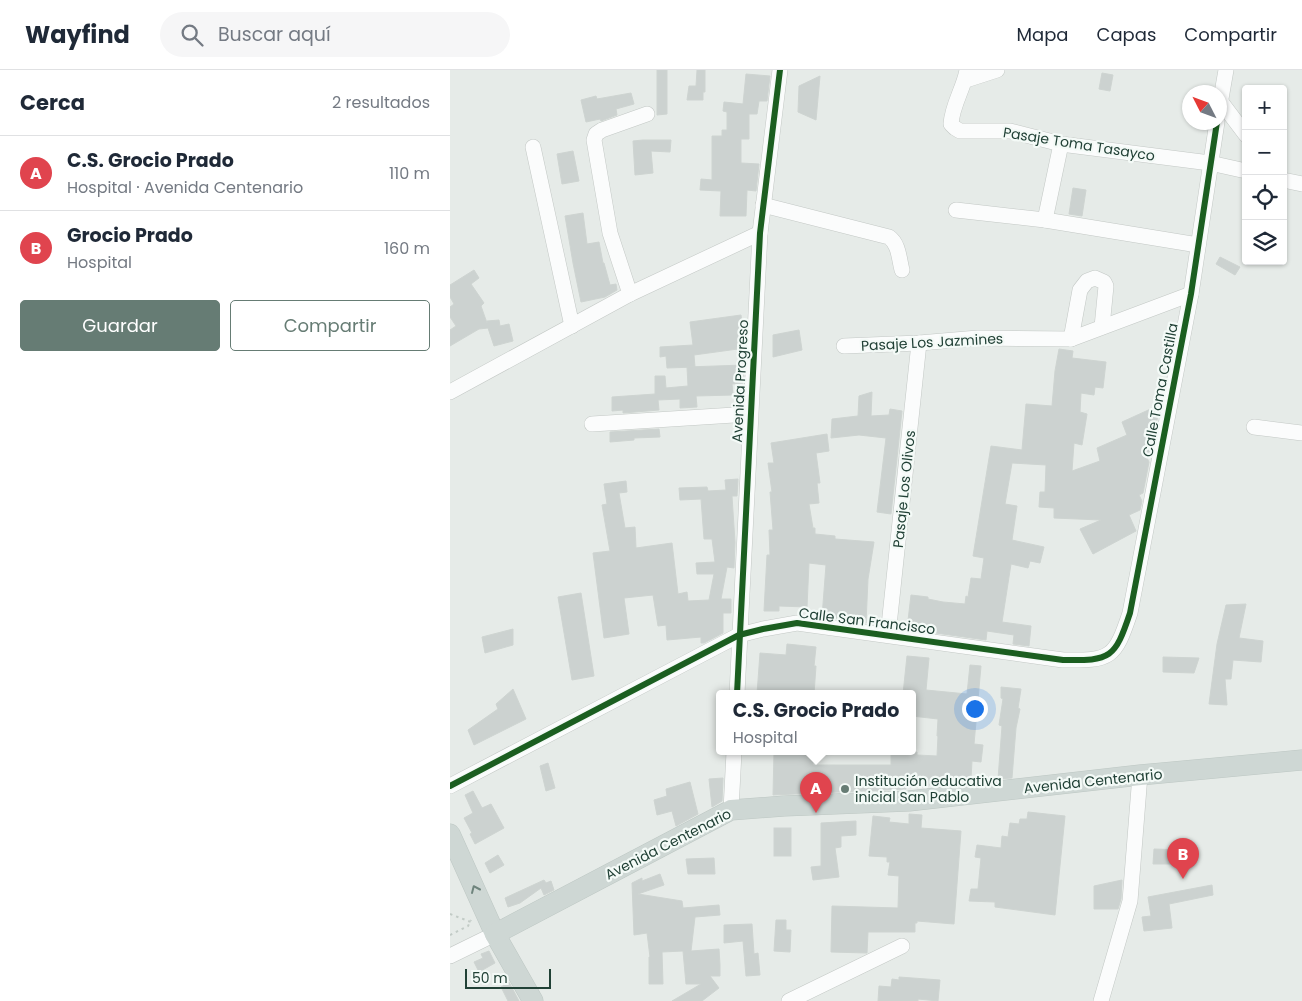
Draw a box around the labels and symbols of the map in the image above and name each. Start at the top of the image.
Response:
north arrow [1182,85,1227,130]
street label: Pasaje Toma Tasayco [1002,122,1156,166]
street label: Avenida Progreso [727,319,753,443]
street label: Calle Toma Castilla [1137,321,1183,459]
street label: Pasaje Los Jazmines [860,328,1004,356]
street label: Pasaje Los Olivos [888,429,920,549]
street label: Calle San Francisco [798,603,936,639]
your location [962,696,988,722]
street label: Avenida Centenario [1023,764,1163,798]
place label: Institución educativa inicial San Pablo [855,771,1002,807]
pin: A [800,772,832,813]
marker: Institución educativa inicial San Pablo [839,783,851,795]
street label: Avenida Centenario [601,803,735,885]
pin: B [1167,838,1199,879]
one-way arrow [470,885,481,894]
scale bar [465,966,551,989]

